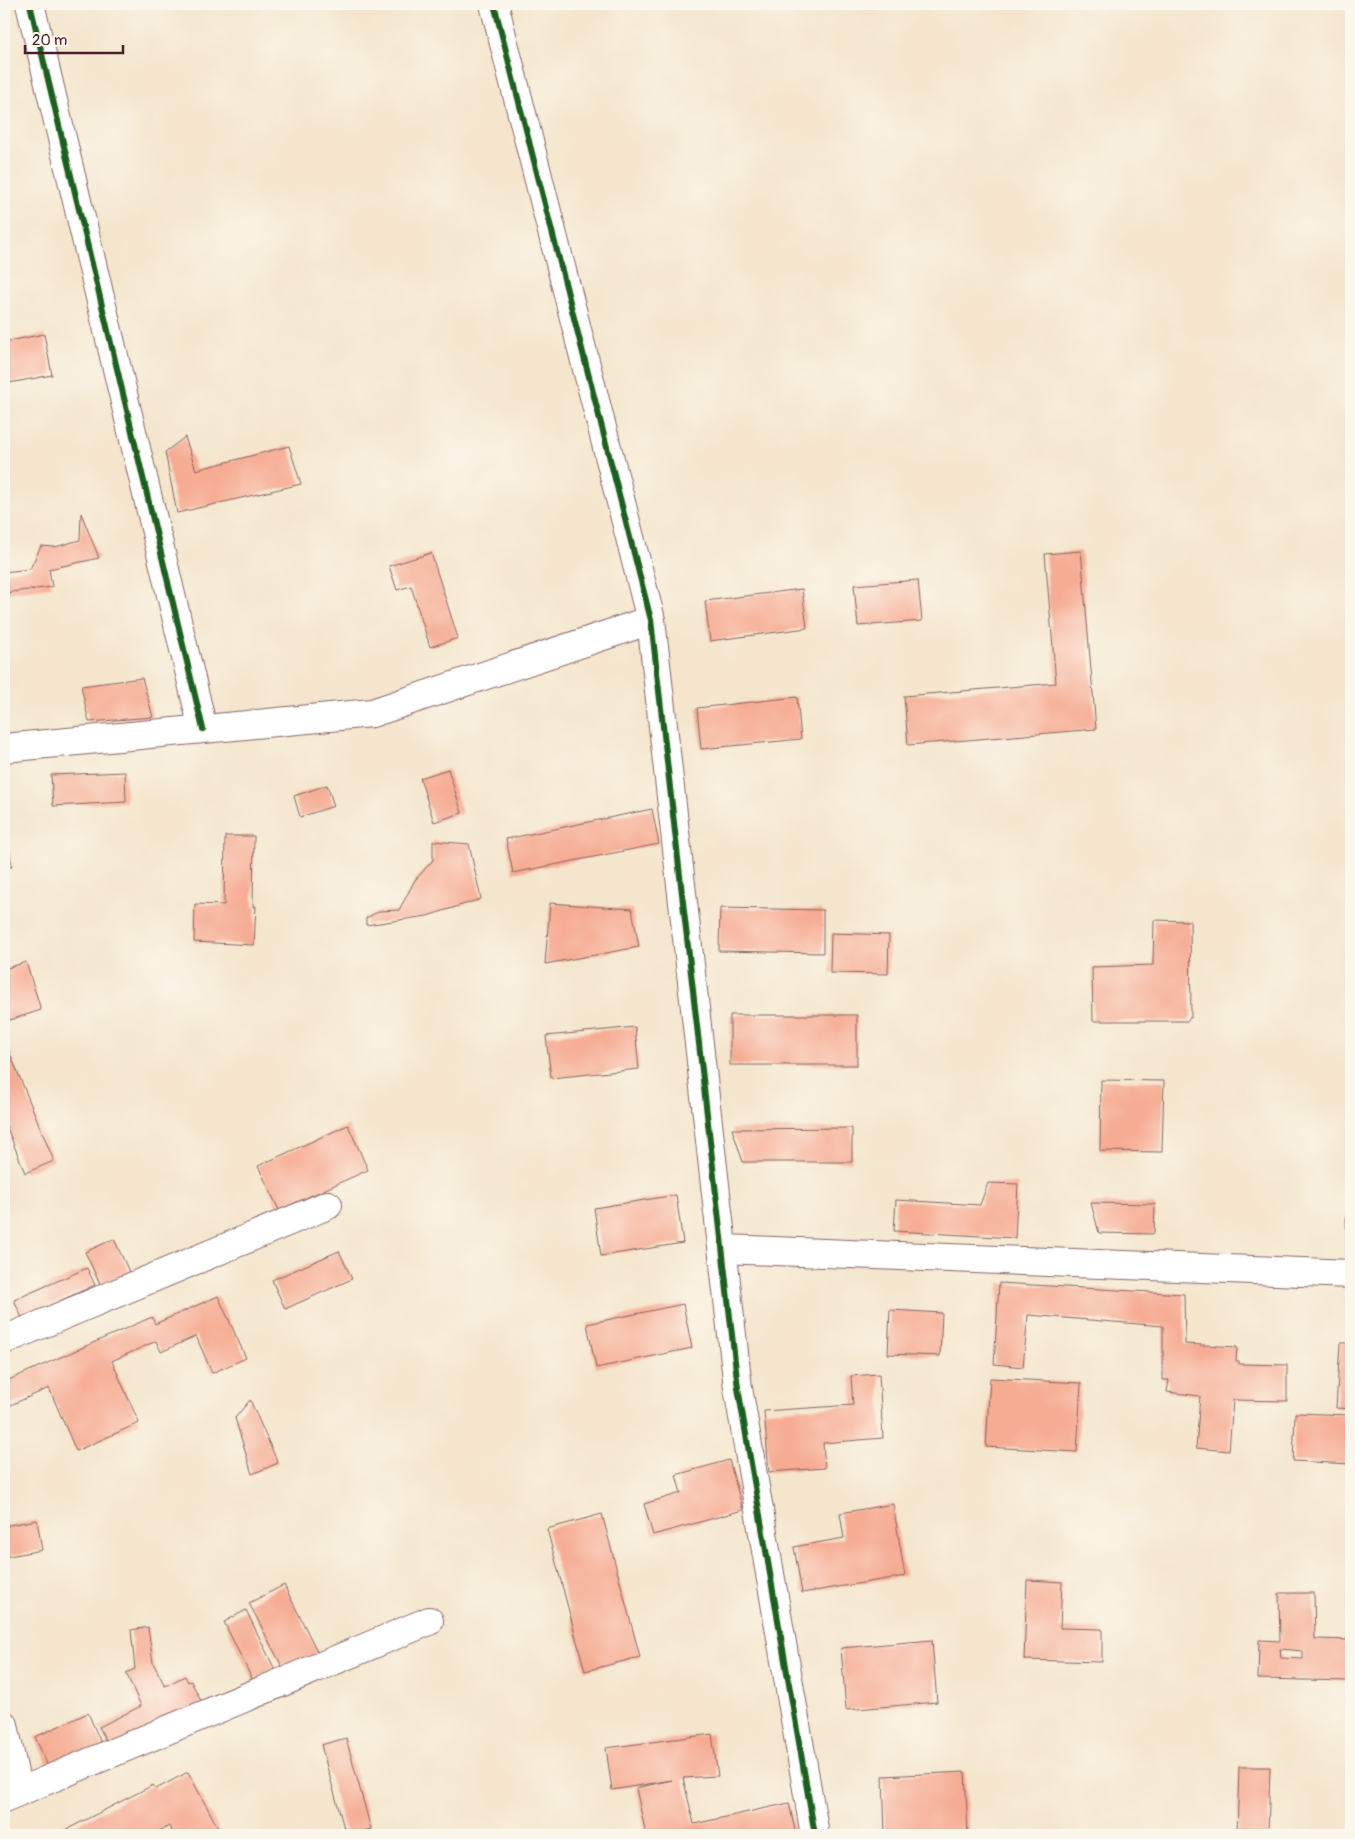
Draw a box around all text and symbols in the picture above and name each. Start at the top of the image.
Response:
scale bar [25,22,122,54]
text: 20 m [32,31,67,50]

